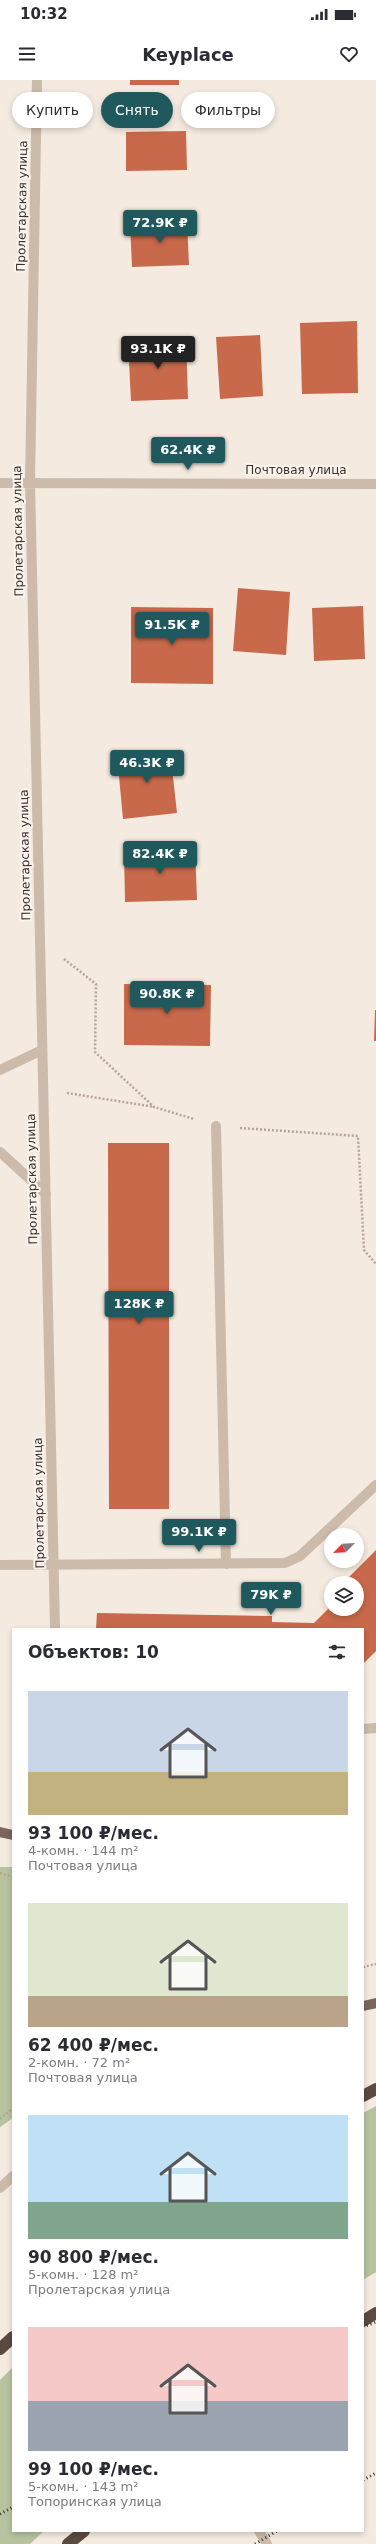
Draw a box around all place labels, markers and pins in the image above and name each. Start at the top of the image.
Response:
pin: 72.9K ₽ [123,210,197,244]
pin: 93.1K ₽ [121,336,195,370]
pin: 62.4K ₽ [151,437,225,471]
pin: 91.5K ₽ [135,612,209,646]
pin: 46.3K ₽ [110,750,184,784]
pin: 82.4K ₽ [123,841,197,875]
pin: 90.8K ₽ [130,981,204,1015]
pin: 128K ₽ [106,1291,172,1325]
pin: 99.1K ₽ [162,1519,236,1553]
pin: 79K ₽ [243,1582,299,1616]

